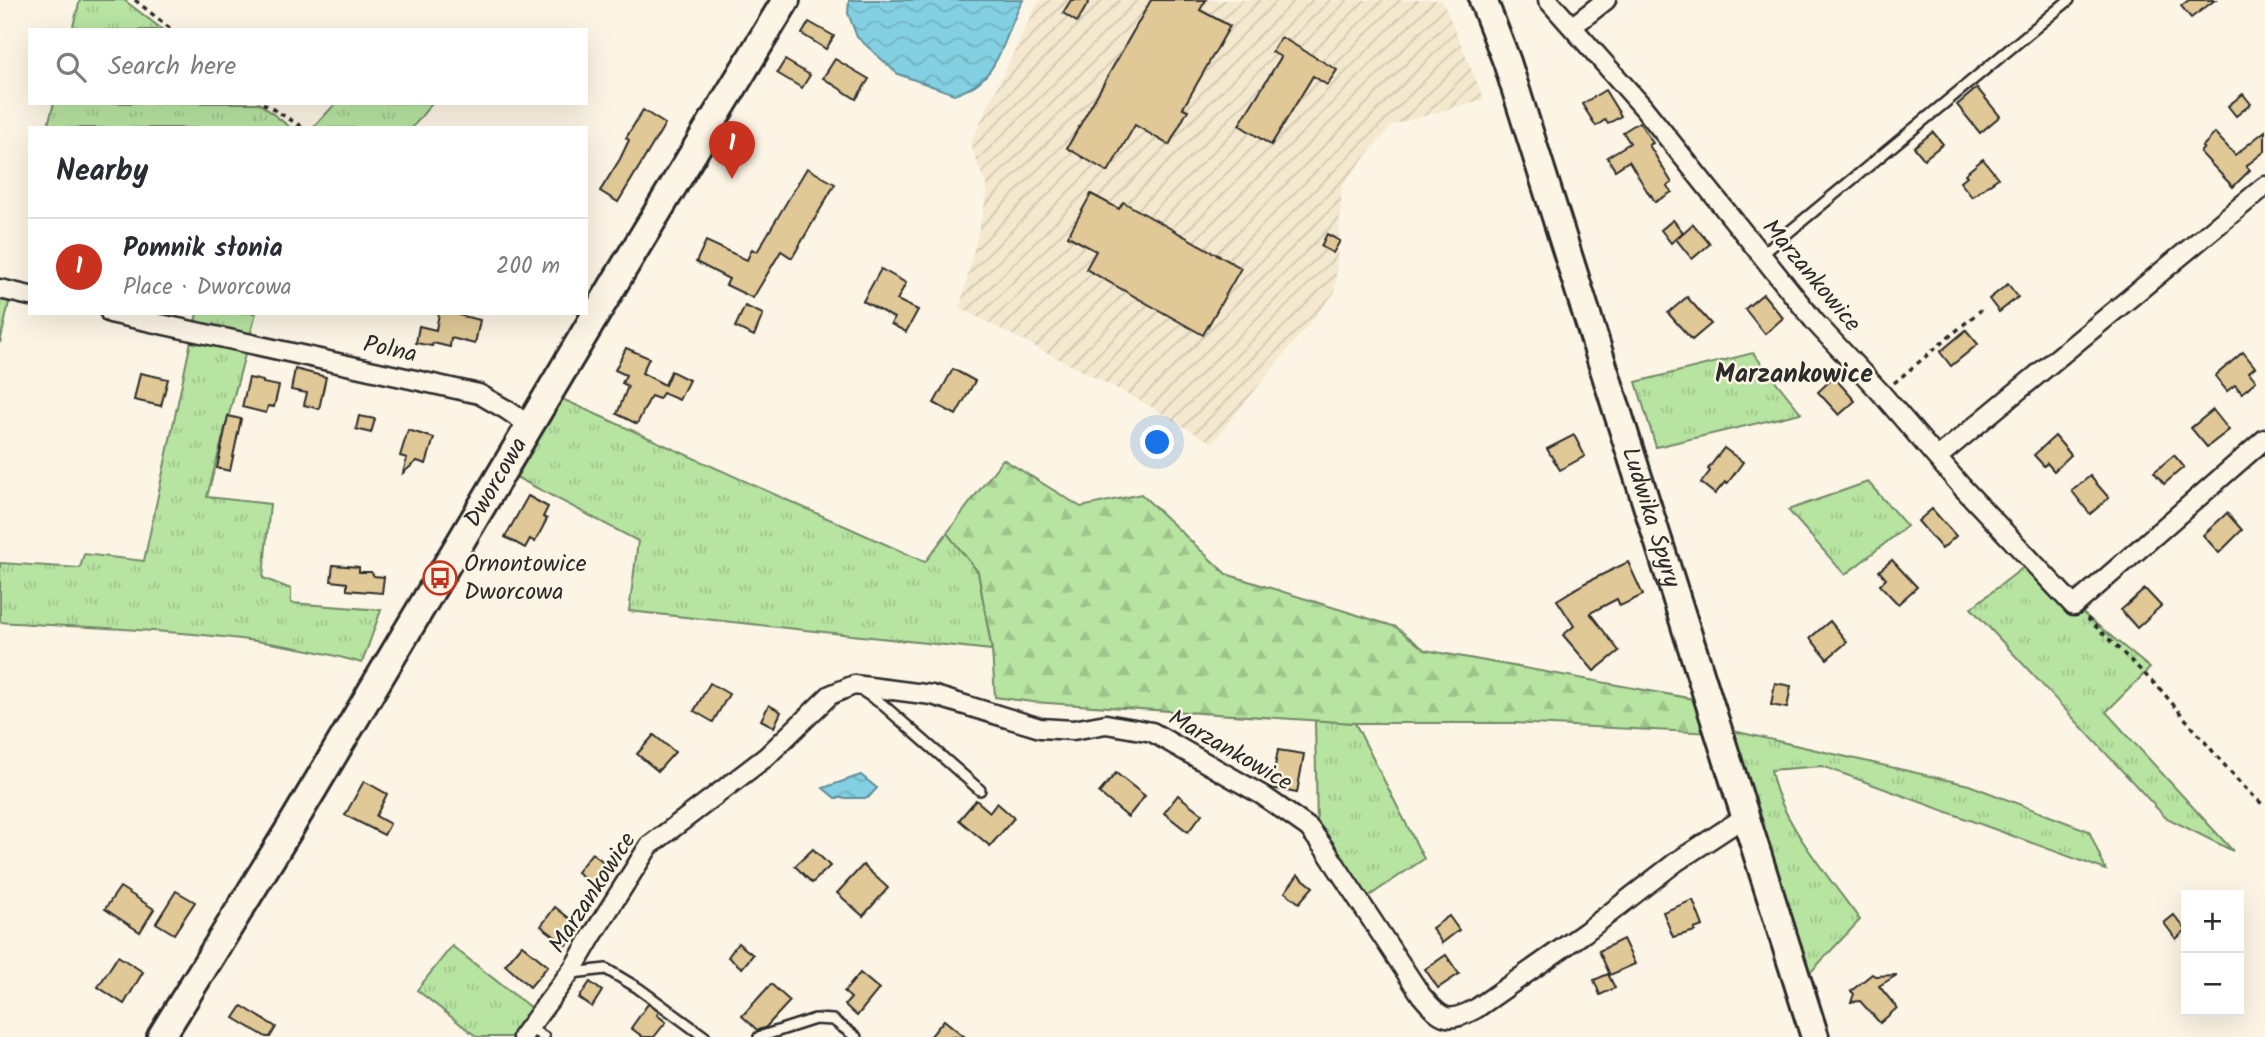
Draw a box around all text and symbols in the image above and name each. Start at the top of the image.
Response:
search box [28,28,588,105]
text: Search here [108,46,236,88]
icon: search [52,48,90,86]
pin: 1 [709,121,755,179]
text: Nearby [56,148,148,196]
street label: Marzankowice [1752,211,1870,342]
text: Pomnik słonia [123,228,283,270]
text: 1 [76,249,82,285]
text: 200 m [496,249,560,285]
text: Place · Dworcowa [123,270,292,306]
street label: Polna [360,325,420,375]
district label: Marzankowice [1715,354,1873,396]
your location [1140,425,1174,459]
street label: Dworcowa [454,430,538,535]
street label: Ludwika Spyry [1610,442,1692,593]
place label: Ornontowice Dworcowa [464,545,587,612]
bus stop icon: Ornontowice Dworcowa [421,559,459,597]
street label: Marzankowice [1160,700,1300,803]
street label: Marzankowice [539,824,647,962]
map controls [2181,890,2244,1016]
button: + [2181,890,2244,953]
button: − [2181,953,2244,1016]

